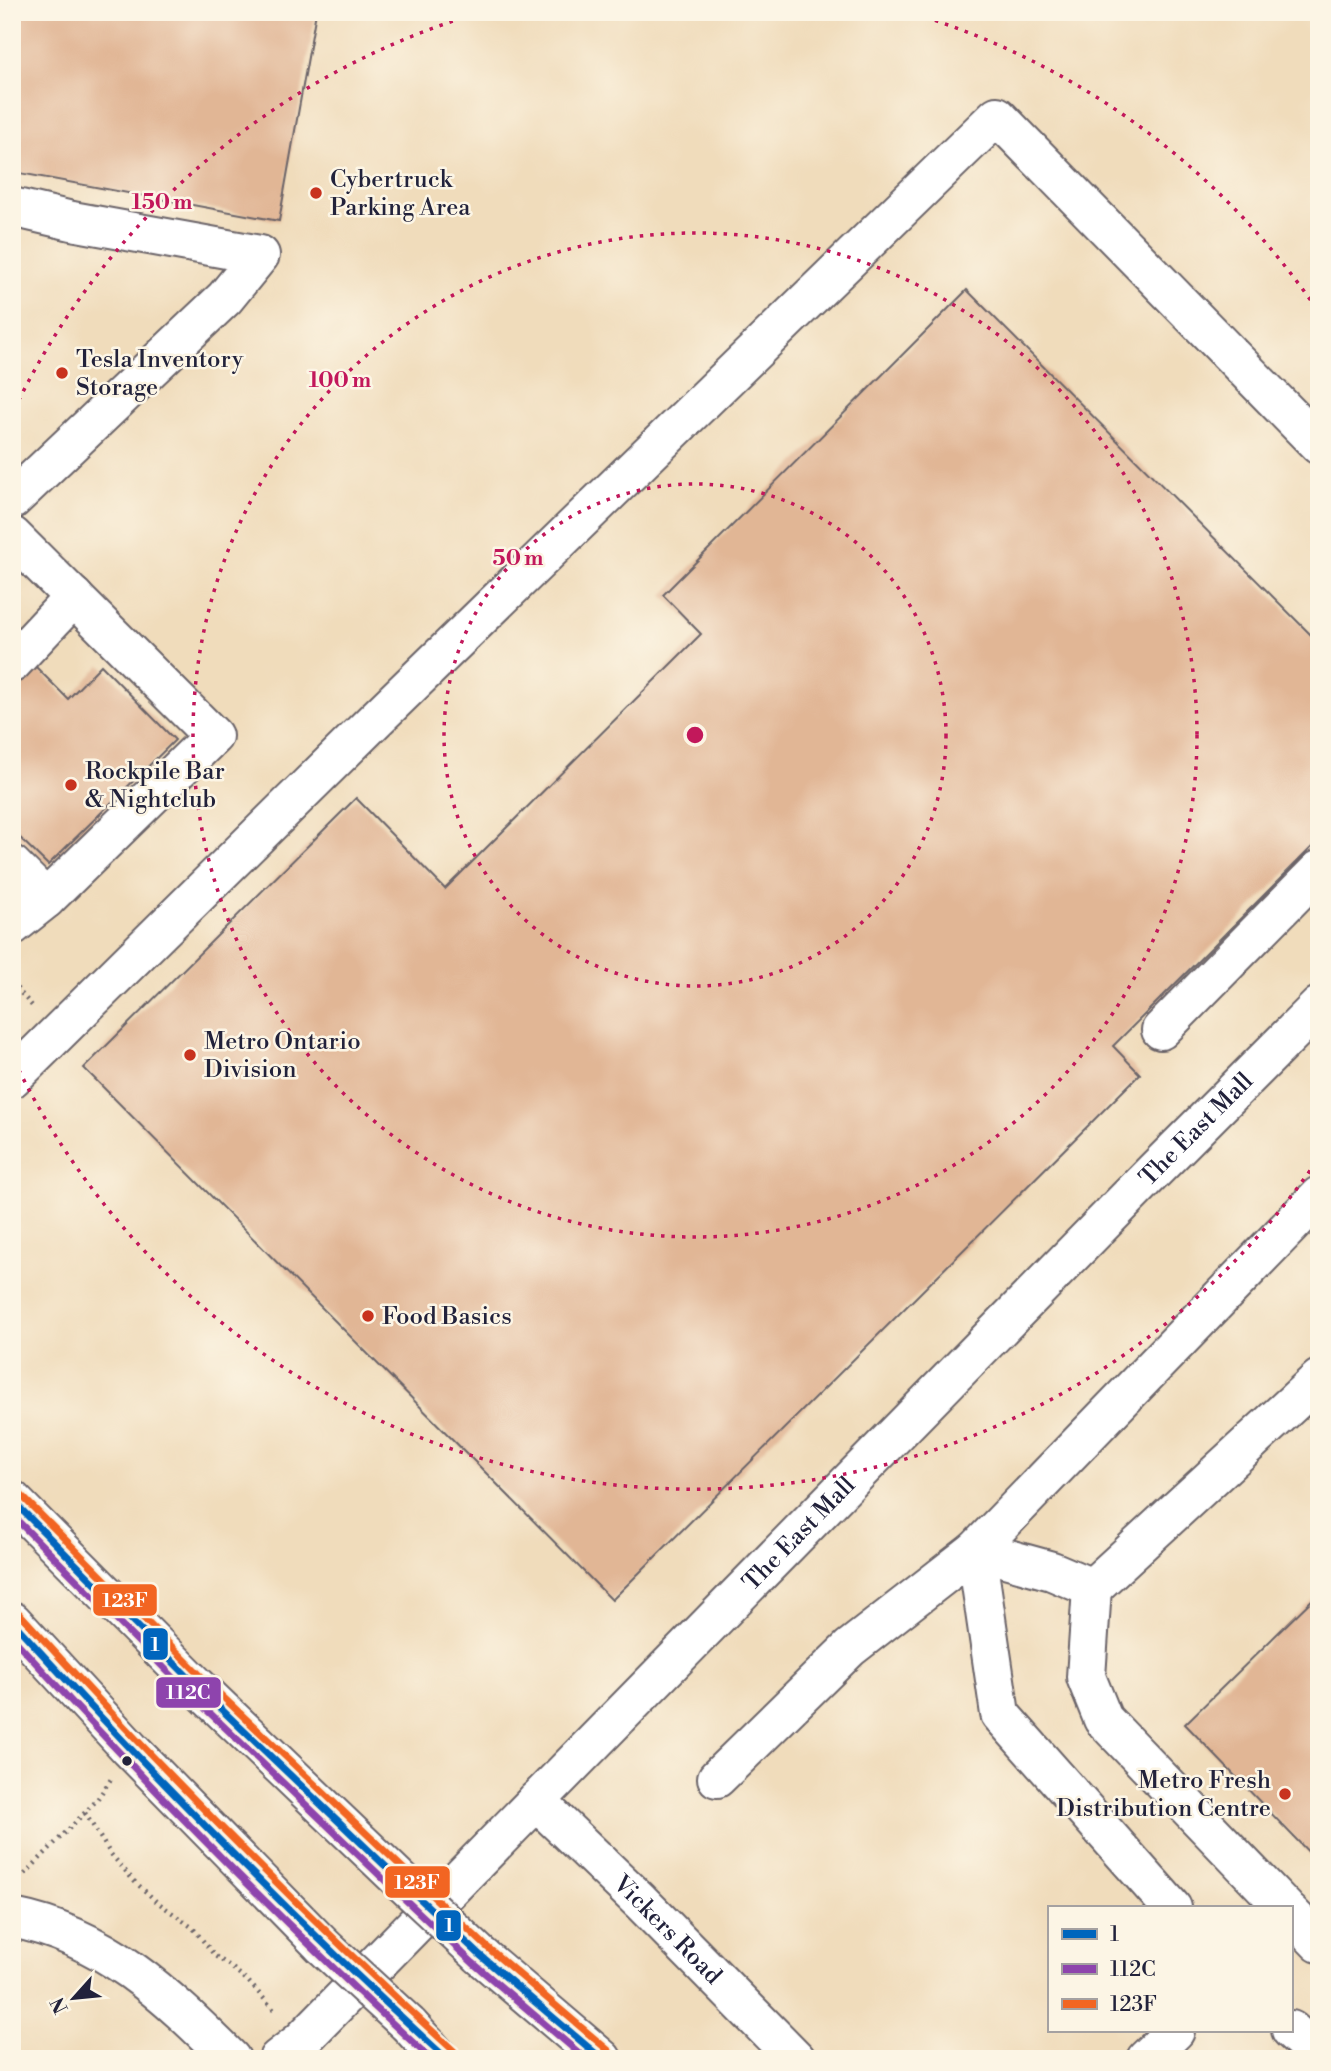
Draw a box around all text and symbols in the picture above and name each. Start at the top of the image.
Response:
place label: Cybertruck Parking Area [330,165,471,223]
marker: Cybertruck Parking Area [308,185,324,201]
text: 150 m [132,190,192,216]
place label: Tesla Inventory Storage [76,345,244,403]
marker: Tesla Inventory Storage [54,365,70,381]
text: 100 m [309,368,371,394]
text: 50 m [493,546,543,572]
centre of rings [683,723,707,747]
place label: Rockpile Bar & Nightclub [85,757,225,815]
marker: Rockpile Bar & Nightclub [63,777,79,793]
place label: Metro Ontario Division [204,1027,361,1085]
marker: Metro Ontario Division [182,1047,198,1063]
street label: The East Mall [1134,1067,1260,1193]
place label: Food Basics [382,1302,512,1332]
marker: Food Basics [360,1308,376,1324]
street label: The East Mall [737,1471,862,1598]
line badge: 123F [92,1583,158,1617]
text: 123F [102,1589,148,1613]
line badge: 1 [142,1627,169,1661]
text: 1 [150,1633,160,1657]
line badge: 112C [155,1676,222,1709]
text: 112C [166,1681,210,1705]
unlabelled marker [120,1754,134,1768]
place label: Metro Fresh Distribution Centre [1056,1766,1271,1824]
marker: Metro Fresh Distribution Centre [1277,1786,1293,1802]
line badge: 123F [384,1865,451,1899]
street label: Vickers Road [606,1869,728,1991]
text: 123F [394,1871,440,1895]
legend [1048,1906,1292,2032]
line badge: 1 [435,1909,462,1942]
text: 1 [444,1914,454,1938]
text: 1 [1110,1922,1119,1948]
text: 112C [1110,1957,1156,1983]
north arrow [38,1962,108,2032]
text: 123F [1110,1992,1157,2018]
text: N [46,1993,74,2017]

